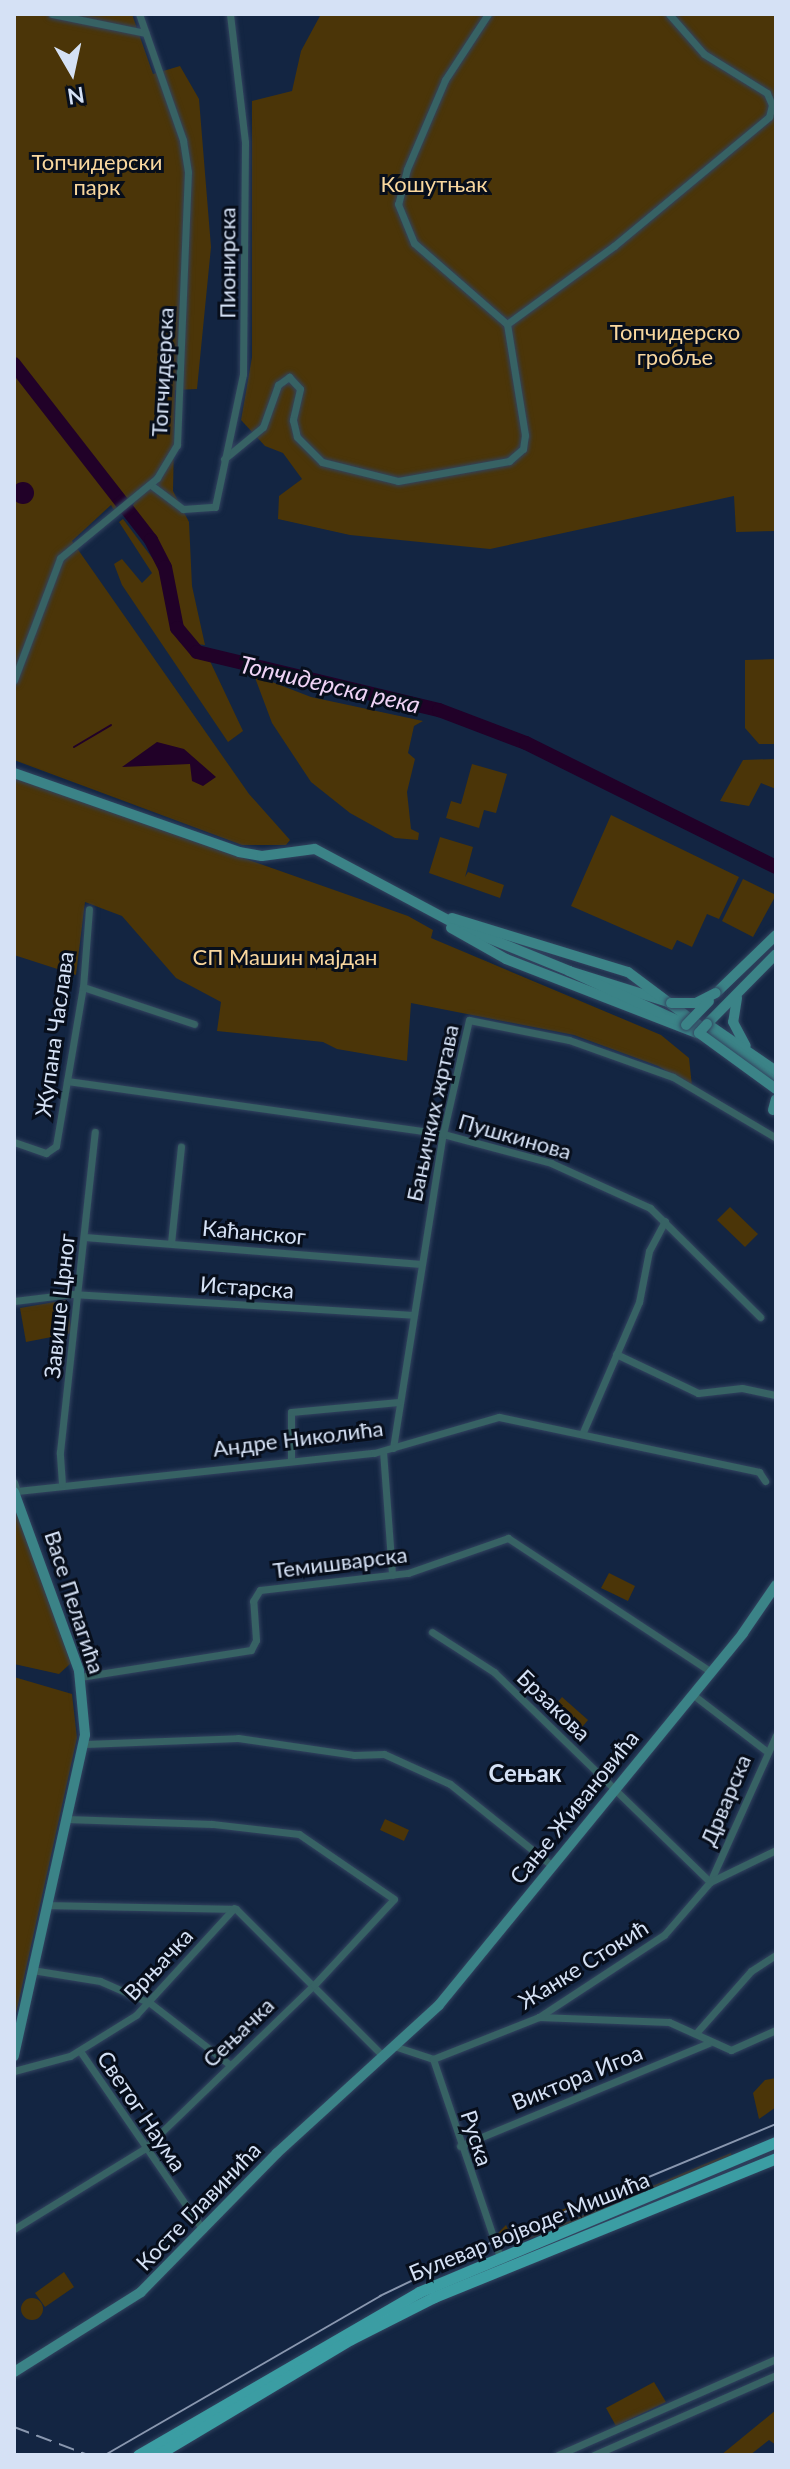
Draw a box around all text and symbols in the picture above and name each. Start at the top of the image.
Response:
north arrow [32,32,112,112]
text: N [65,82,86,111]
park label: Топчидерски парк [31,148,163,200]
park label: Кошутњак [380,171,488,197]
street label: Пионирска [214,207,240,319]
street label: Топчидерска [145,307,179,437]
park label: Топчидерско гробље [610,318,740,370]
water label: Топчидерска река [237,649,423,719]
park label: СП Машин мајдан [193,944,377,970]
street label: Жупана Часлава [29,950,79,1118]
street label: Бањичких жртава [400,1022,464,1204]
street label: Пушкинова [456,1107,574,1165]
street label: Каћанског [201,1214,307,1250]
street label: Завише Црног [38,1232,80,1380]
street label: Истарска [199,1271,295,1303]
street label: Андре Николића [211,1414,385,1462]
street label: Васе Пелагића [39,1527,111,1677]
street label: Темишварска [271,1541,409,1583]
street label: Брзакова [512,1664,596,1746]
street label: Сање Живановића [504,1725,644,1889]
street label: Дрварска [694,1750,756,1850]
district label: Сењак [488,1759,562,1787]
street label: Жанке Стокић [513,1914,653,2014]
street label: Врњачка [118,1923,198,2005]
street label: Сењачка [197,1992,279,2072]
street label: Виктора Игоа [508,2039,646,2115]
street label: Светог Наума [92,2046,192,2176]
street label: Руска [456,2107,498,2169]
street label: Косте Главинића [130,2136,266,2276]
street label: Булевар војводе Мишића [405,2166,653,2286]

